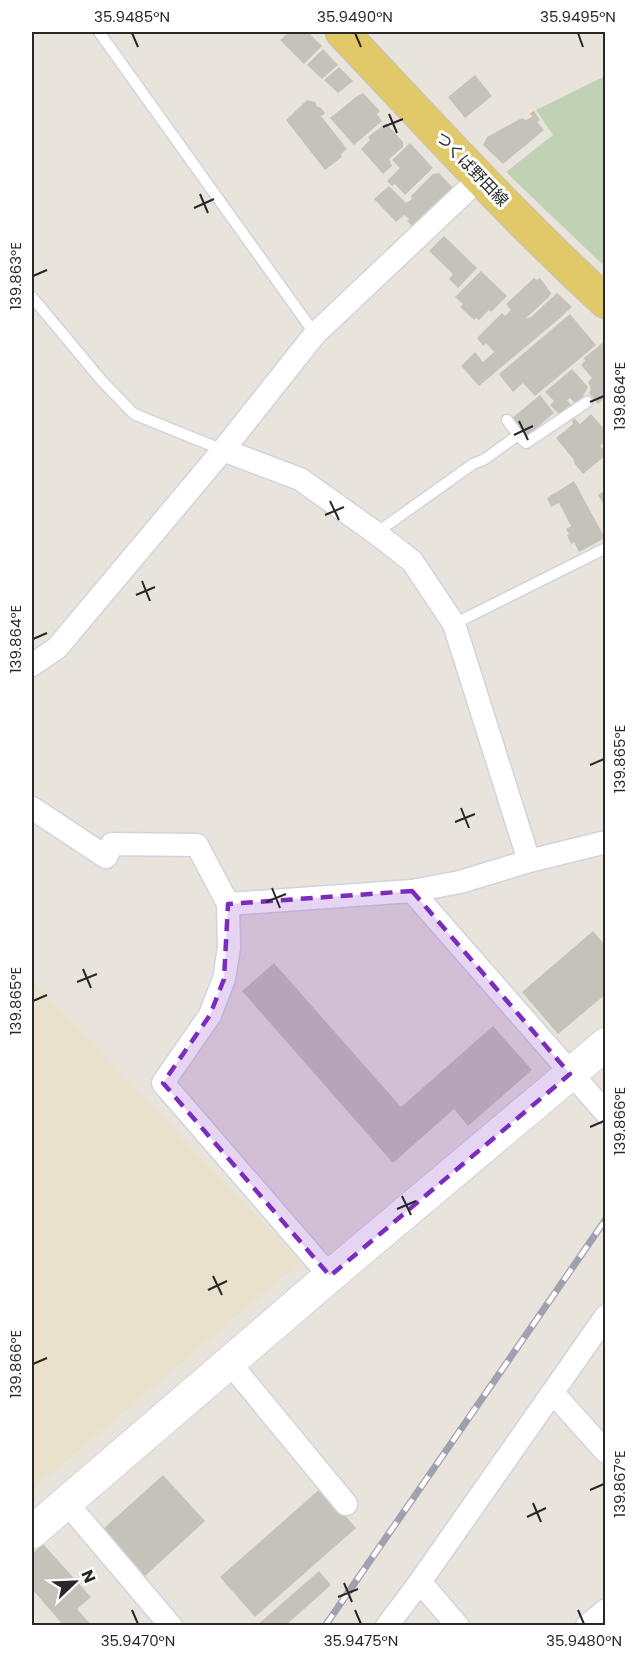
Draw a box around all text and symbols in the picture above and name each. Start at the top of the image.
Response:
text: 35.9485°N [94,6,170,27]
text: 35.9490°N [317,6,393,27]
text: 35.9495°N [540,6,616,27]
street label: つくば野田線 [430,126,514,212]
text: 139.863°E [5,242,26,310]
text: 139.864°E [609,362,630,430]
text: 139.864°E [5,605,26,673]
text: 139.865°E [609,725,630,793]
text: 139.865°E [5,967,26,1035]
text: 139.866°E [609,1087,630,1155]
text: 139.866°E [5,1330,26,1398]
text: 139.867°E [609,1450,630,1518]
north arrow [45,1552,105,1612]
text: N [75,1566,101,1586]
text: 35.9470°N [101,1630,175,1651]
text: 35.9475°N [324,1630,398,1651]
text: 35.9480°N [546,1630,622,1651]

